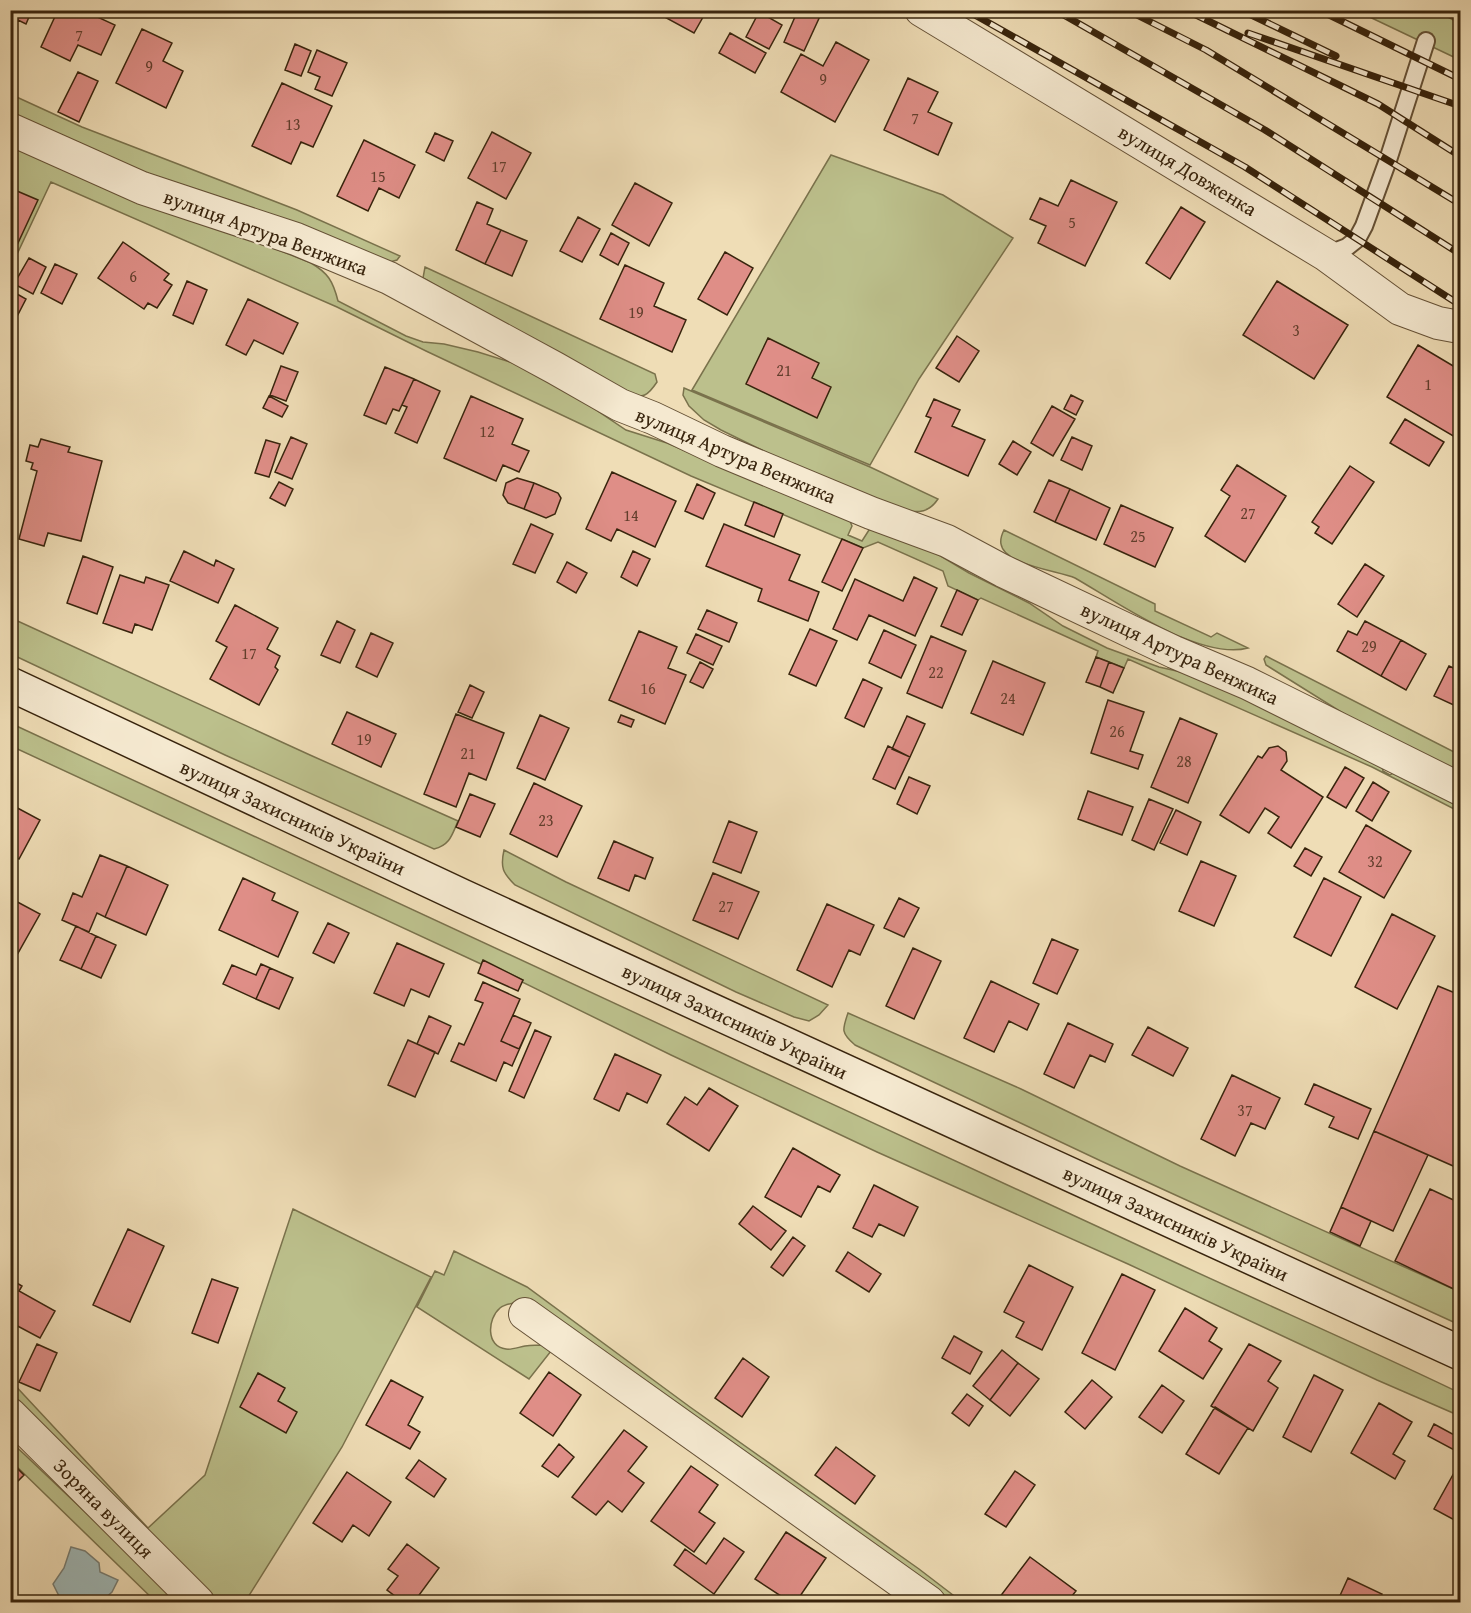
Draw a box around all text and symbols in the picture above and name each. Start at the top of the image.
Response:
house number: 7 [75,23,83,47]
house number: 9 [145,54,153,78]
house number: 9 [819,67,827,91]
house number: 7 [911,106,919,130]
house number: 13 [285,112,301,136]
street label: вулиця Довженка [1113,117,1263,223]
house number: 17 [491,154,507,178]
house number: 15 [370,164,386,188]
street label: вулиця Артура Венжика [160,182,372,283]
house number: 5 [1068,210,1076,234]
house number: 6 [129,264,137,288]
house number: 19 [628,300,644,324]
house number: 3 [1292,318,1300,342]
house number: 21 [776,358,792,382]
house number: 1 [1424,372,1432,396]
street label: вулиця Артура Венжика [631,400,841,511]
house number: 12 [479,419,495,443]
house number: 27 [1240,501,1256,525]
house number: 14 [623,503,639,527]
house number: 25 [1130,524,1146,548]
street label: вулиця Артура Венжика [1076,594,1284,712]
house number: 29 [1361,634,1377,658]
house number: 17 [241,641,257,665]
house number: 22 [928,660,944,684]
house number: 16 [640,676,656,700]
house number: 24 [1000,686,1016,710]
house number: 26 [1109,719,1125,743]
house number: 19 [356,727,372,751]
house number: 21 [460,741,476,765]
house number: 28 [1176,749,1192,773]
street label: вулиця Захисників України [175,752,411,882]
house number: 23 [538,808,554,832]
house number: 32 [1367,849,1383,873]
house number: 27 [718,894,734,918]
street label: вулиця Захисників України [617,956,853,1086]
house number: 37 [1237,1098,1253,1122]
street label: вулиця Захисників України [1058,1158,1294,1288]
street label: Зоряна вулиця [47,1451,161,1565]

